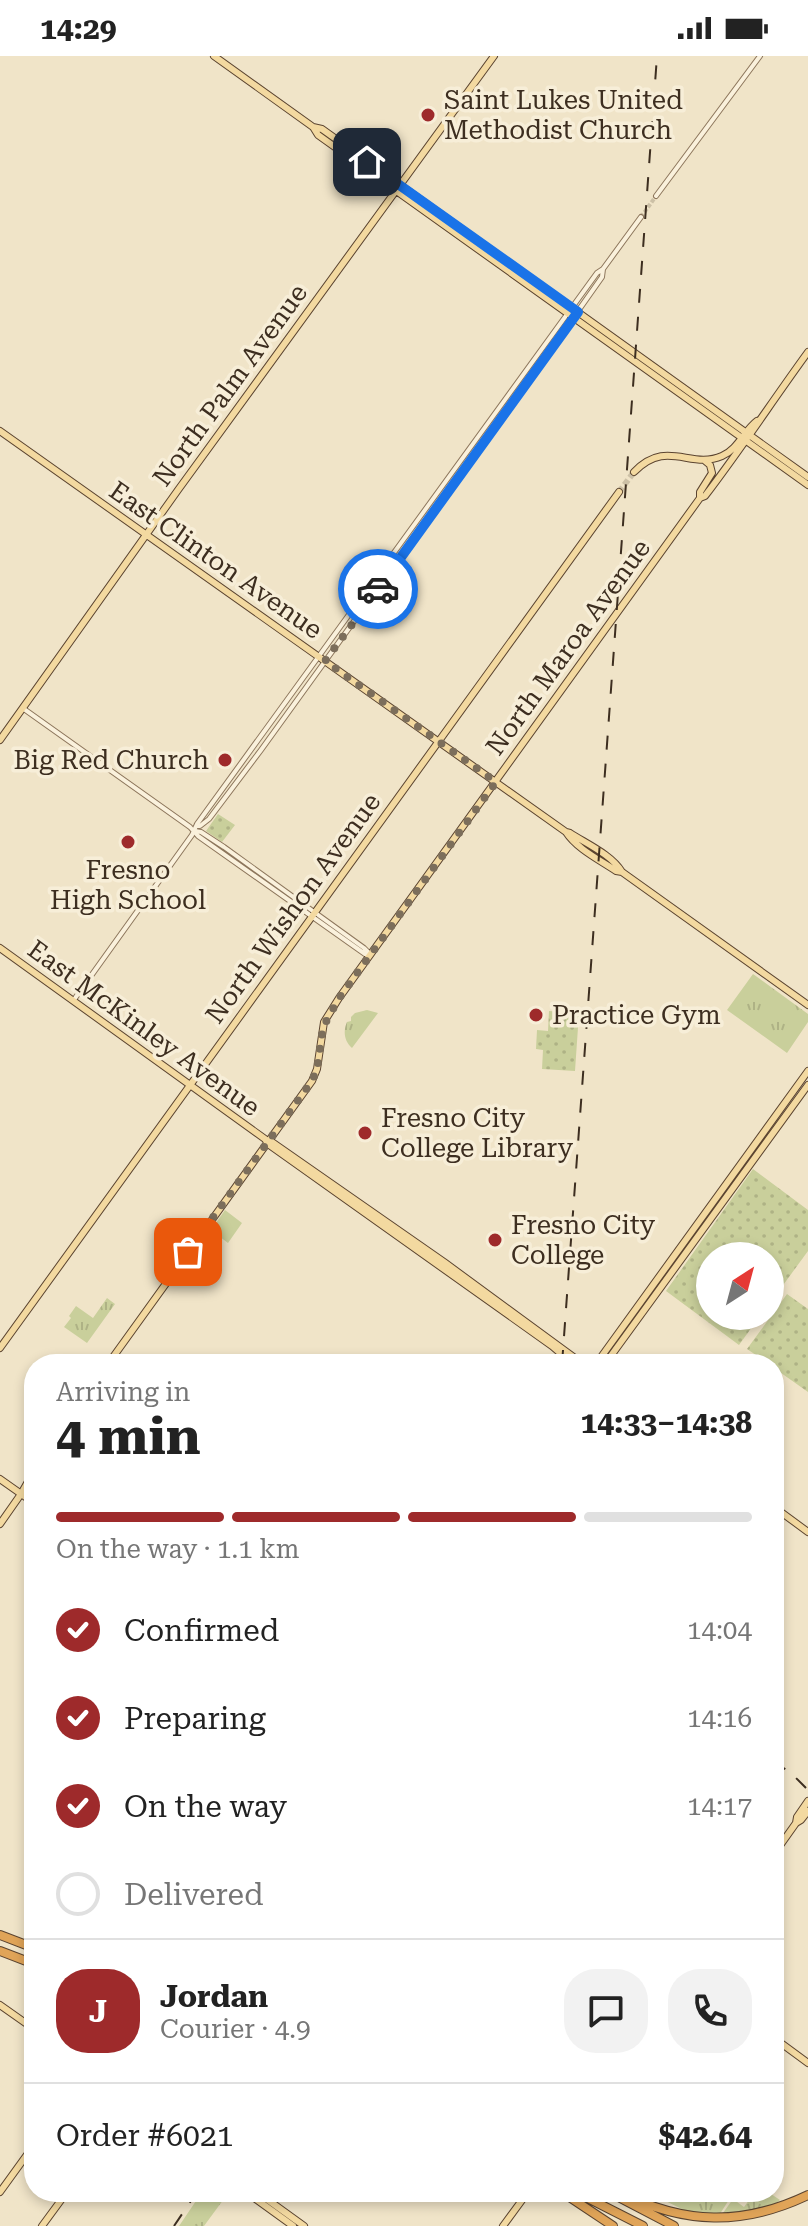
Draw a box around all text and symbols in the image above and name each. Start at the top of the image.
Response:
text: 14:29 [40,11,117,46]
place label: Saint Lukes United Methodist Church [444,85,683,145]
marker: Saint Lukes United Methodist Church [419,106,437,124]
pin [333,128,401,196]
icon: home [345,140,389,184]
street label: North Palm Avenue [147,278,313,492]
street label: East Clinton Avenue [104,475,328,645]
street label: North Maroa Avenue [480,533,656,761]
courier [338,549,418,629]
icon: car [356,567,400,611]
place label: Big Red Church [13,745,209,775]
marker: Big Red Church [216,751,234,769]
street label: North Wishon Avenue [199,787,387,1029]
marker: Fresno High School [119,833,137,851]
place label: Fresno High School [50,855,206,915]
street label: East McKinley Avenue [22,934,266,1122]
place label: Practice Gym [552,1000,721,1030]
marker: Practice Gym [527,1006,545,1024]
place label: Fresno City College Library [381,1103,574,1163]
marker: Fresno City College Library [356,1124,374,1142]
place label: Fresno City College [511,1210,656,1270]
pin [154,1218,222,1286]
icon: bag [166,1230,210,1274]
marker: Fresno City College [486,1231,504,1249]
north arrow [696,1242,784,1330]
map controls [696,1242,784,1330]
text: Arriving in [56,1377,190,1407]
text: 14:33–14:38 [580,1405,752,1440]
text: 4 min [56,1406,201,1467]
text: On the way · 1.1 km [56,1534,300,1564]
icon: check [56,1608,100,1652]
text: Confirmed [124,1613,279,1648]
text: 14:04 [687,1615,752,1645]
icon: check [56,1696,100,1740]
text: Preparing [124,1701,266,1736]
text: 14:16 [687,1703,752,1733]
icon: check [56,1784,100,1828]
text: On the way [124,1789,287,1824]
text: 14:17 [687,1791,752,1821]
text: Delivered [124,1877,263,1912]
button: chat [564,1969,648,2053]
button: phone [668,1969,752,2053]
text: Jordan [160,1979,268,2014]
text: J [89,1994,107,2029]
text: Courier · 4.9 [160,2014,310,2044]
text: Order #6021 [56,2118,234,2153]
text: $42.64 [659,2118,752,2153]

